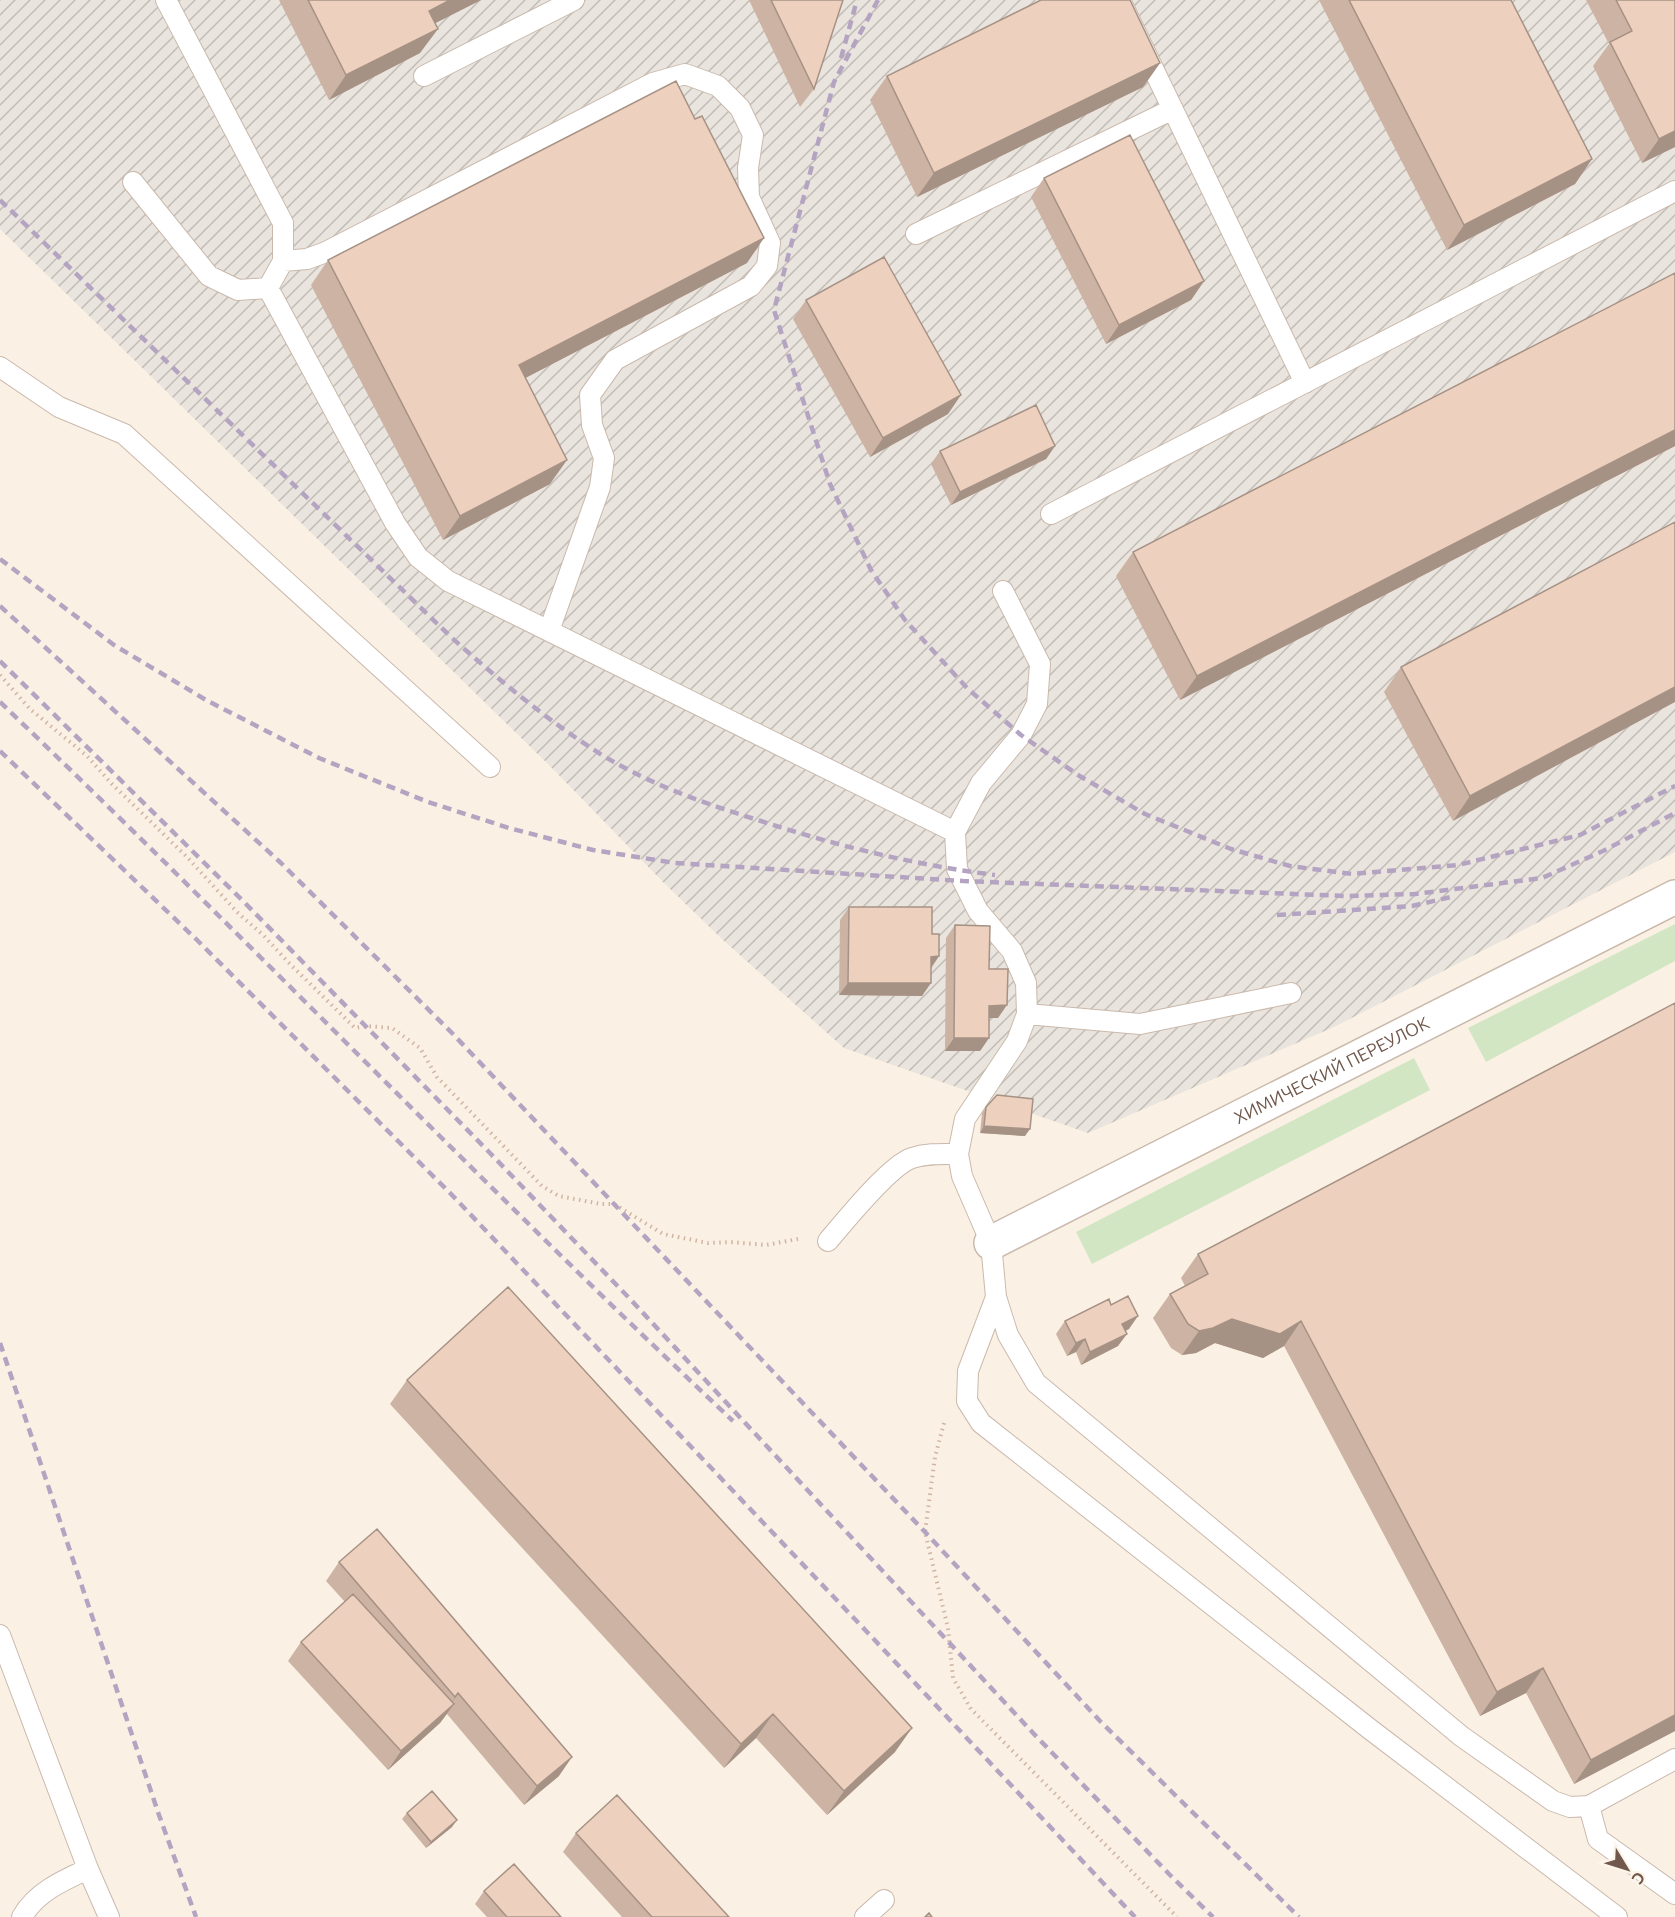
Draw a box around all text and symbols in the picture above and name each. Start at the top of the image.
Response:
street label: ХИМИЧЕСКИЙ ПЕРЕУЛОК [1231,1012,1432,1127]
north arrow [1597,1839,1657,1899]
text: С [1629,1869,1649,1888]

